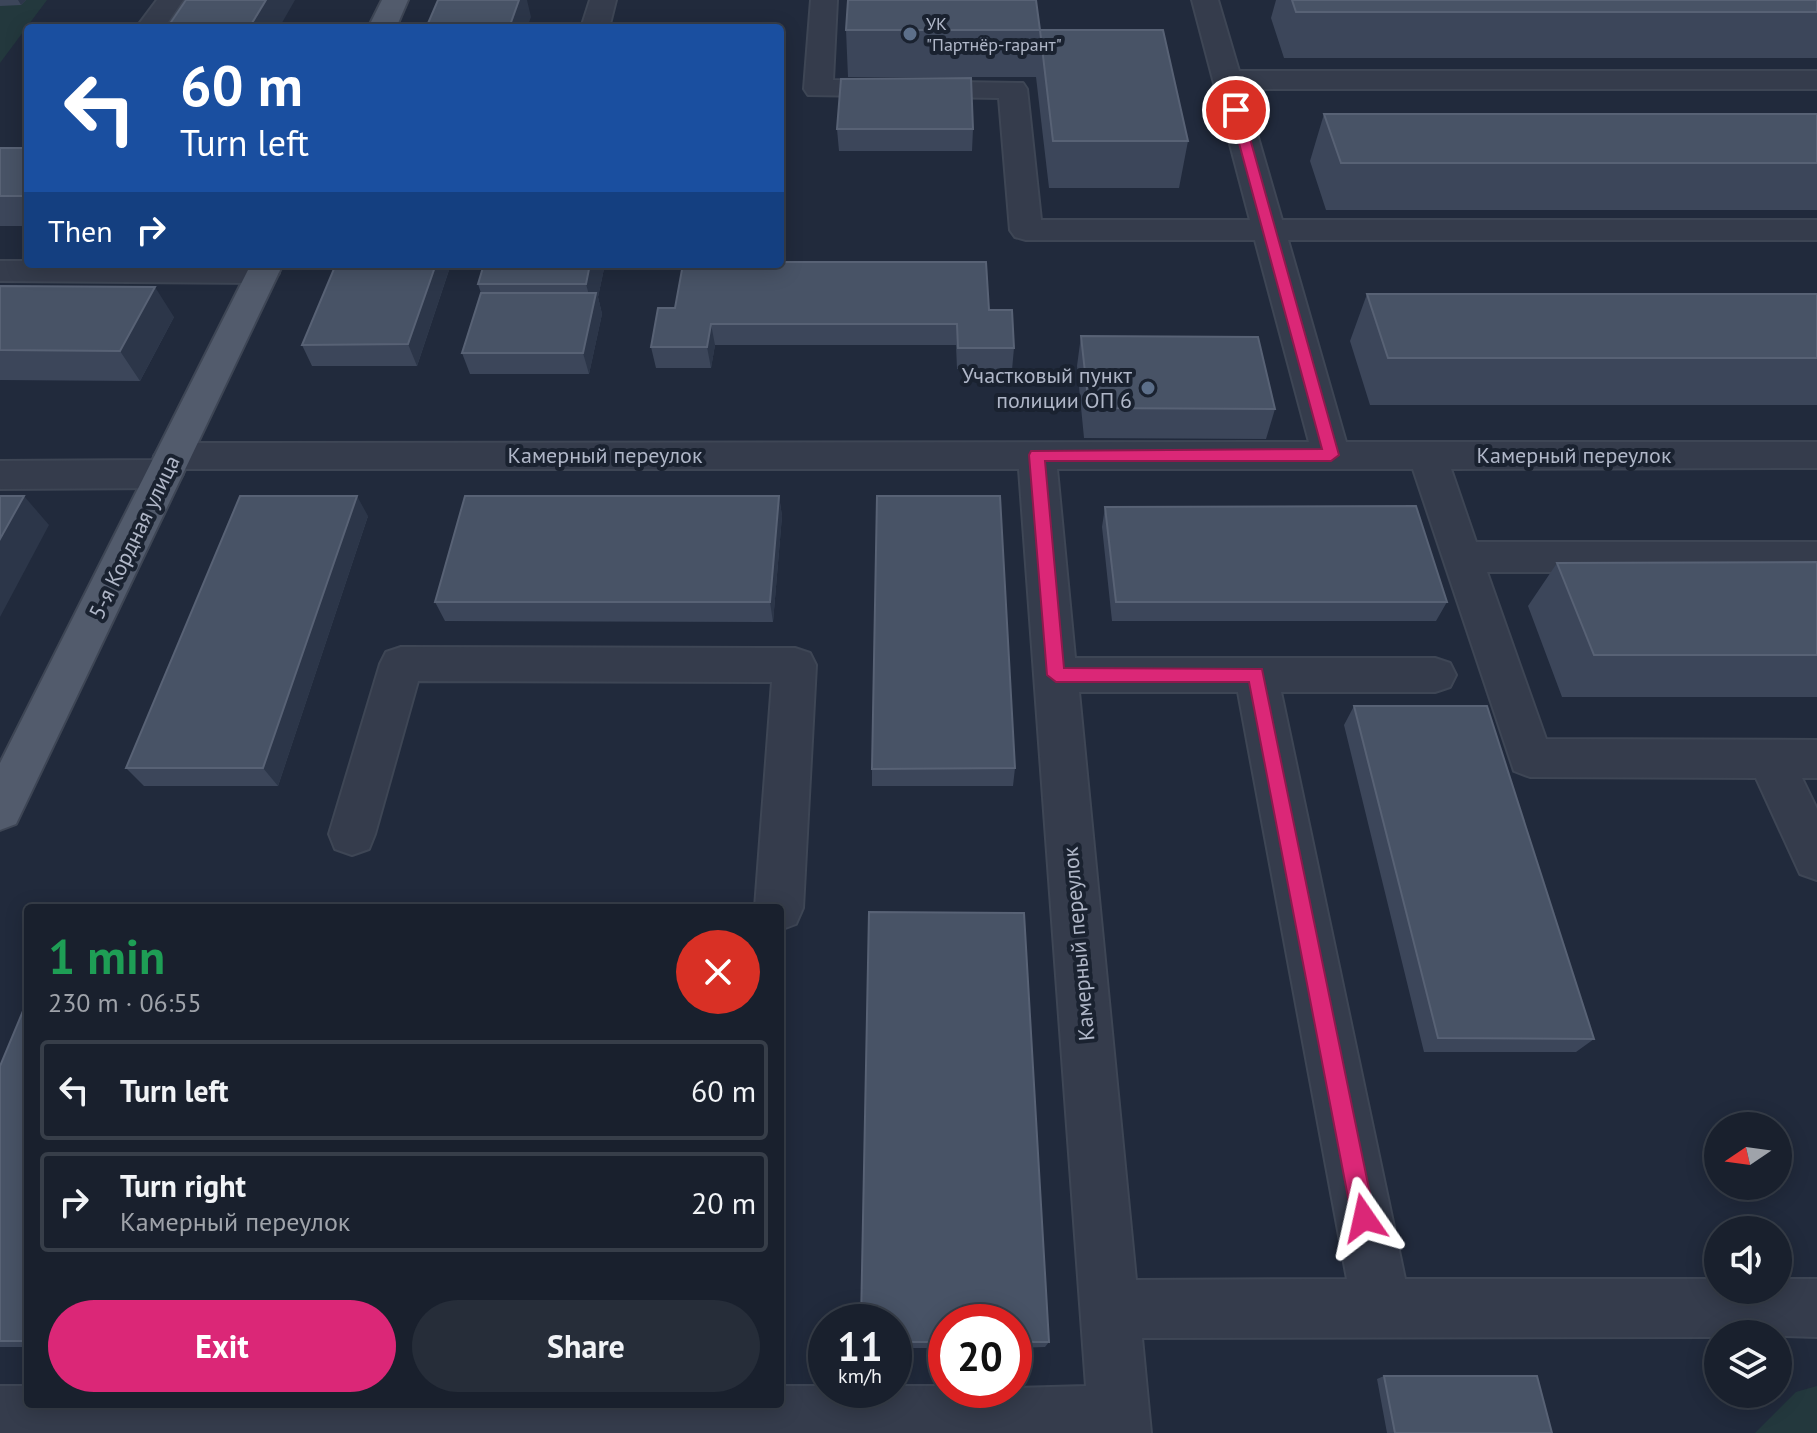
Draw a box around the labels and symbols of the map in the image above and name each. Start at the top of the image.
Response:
place label: УК "Партнёр-гарант" [926,12,1062,56]
marker: УК "Партнёр-гарант" [901,25,919,43]
pin [1202,76,1270,144]
place label: Участковый пункт полиции ОП 6 [962,361,1132,414]
marker: Участковый пункт полиции ОП 6 [1139,379,1157,397]
street label: Камерный переулок [508,441,703,469]
street label: Камерный переулок [1477,441,1672,469]
street label: 5-я Кордная улица [82,451,186,623]
street label: Камерный переулок [1056,845,1100,1042]
north arrow [1704,1112,1792,1200]
position arrow [1322,1176,1406,1260]
speed limit sign: 20 [928,1304,1032,1408]

